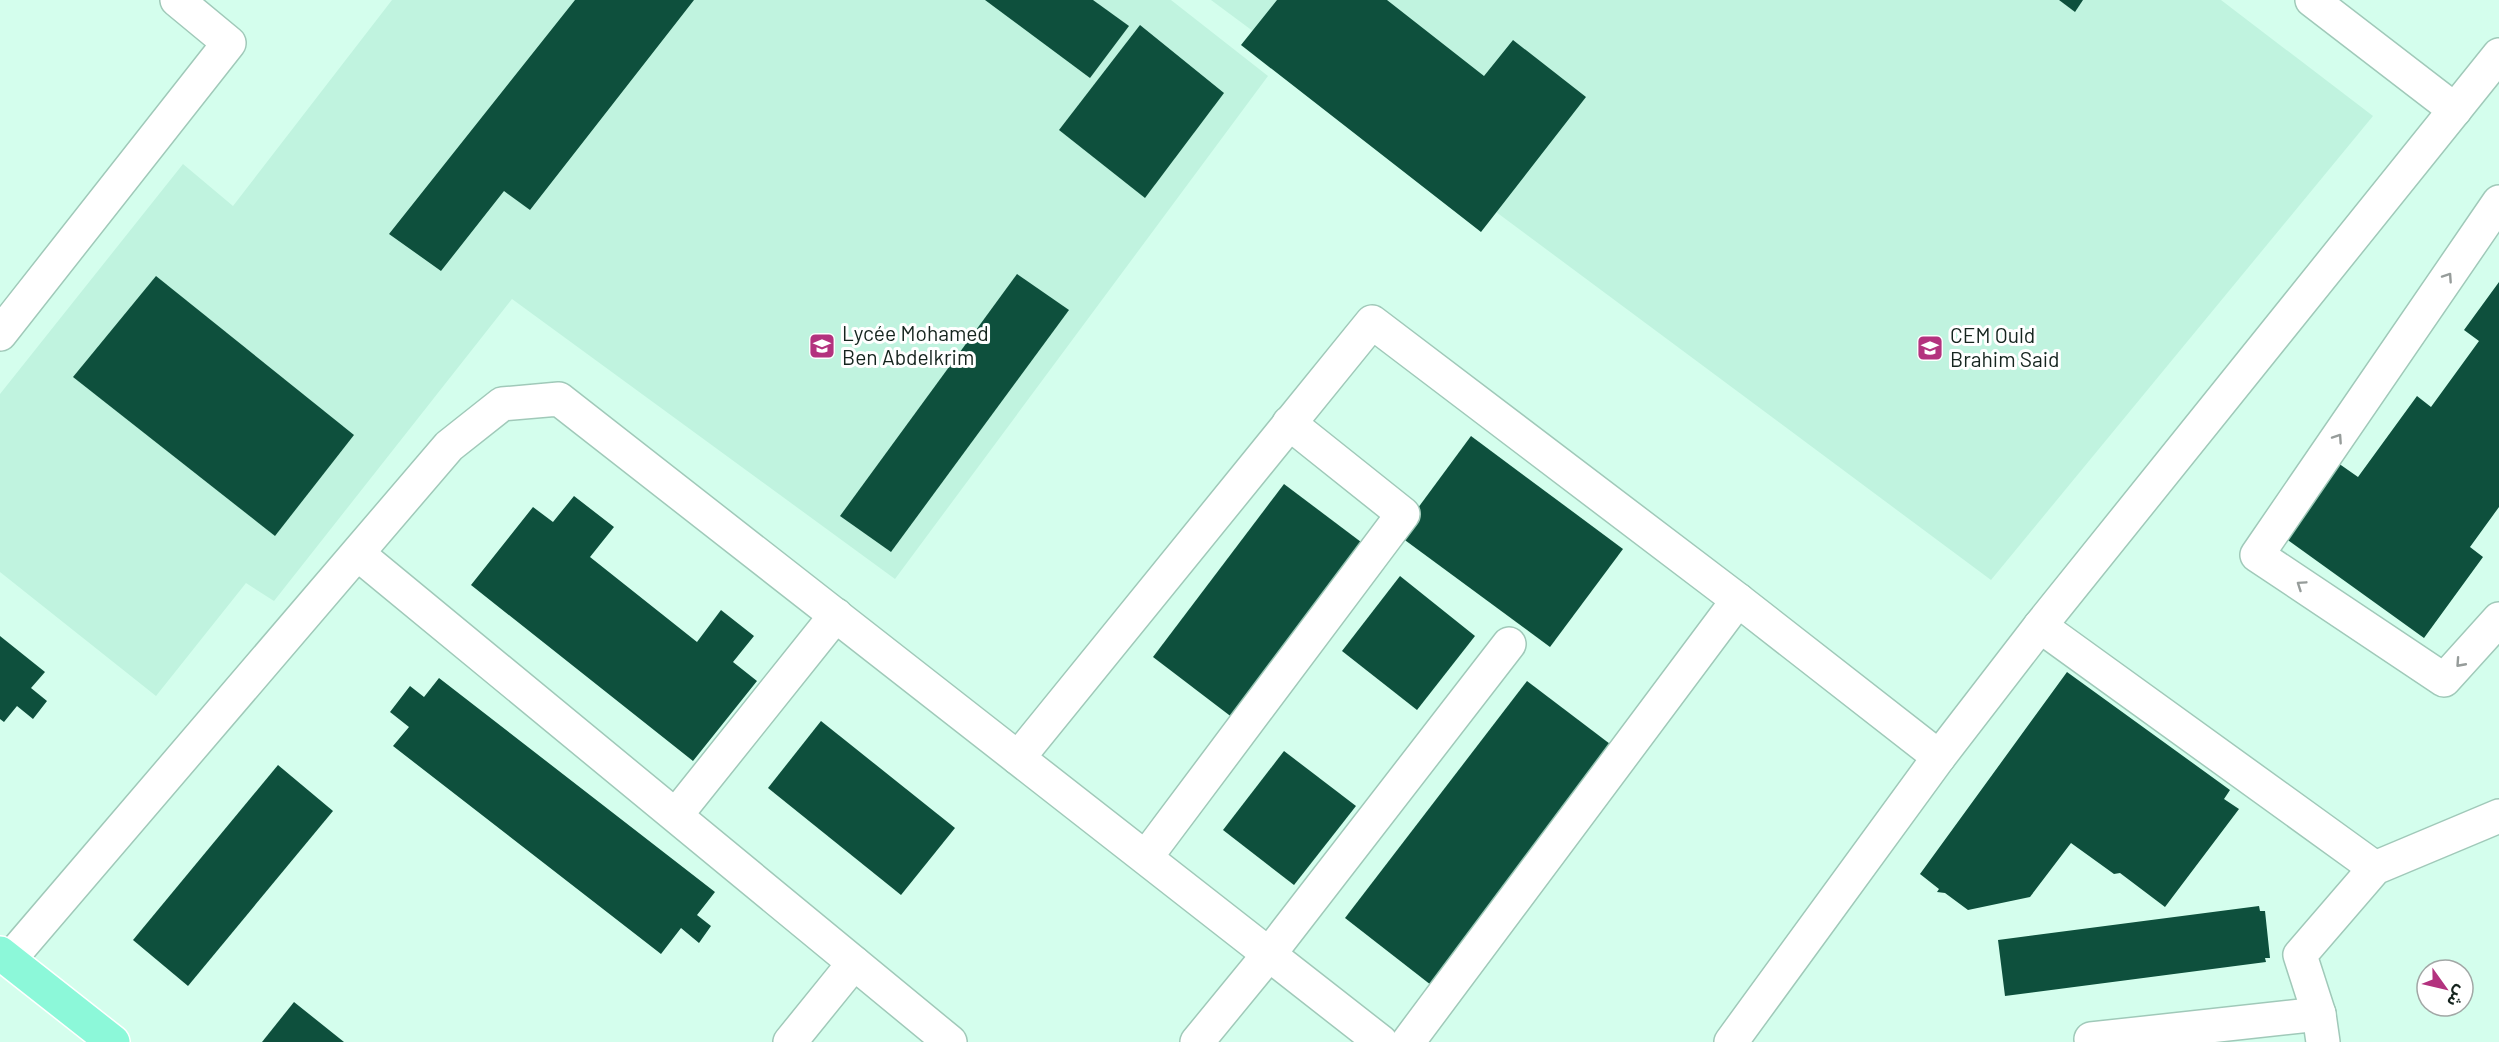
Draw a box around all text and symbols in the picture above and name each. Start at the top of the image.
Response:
one-way arrow [2441,273,2452,284]
place label: Lycée Mohamed Ben Abdelkrim [842,320,989,369]
place label: CEM Ould Brahim Said [1950,322,2060,371]
school or university icon: Lycée Mohamed Ben Abdelkrim [807,331,837,361]
school or university icon: CEM Ould Brahim Said [1915,333,1945,363]
one-way arrow [2331,434,2342,445]
one-way arrow [2297,580,2307,592]
one-way arrow [2456,656,2467,667]
north arrow [2415,958,2475,1018]
text: ش [2443,982,2472,1011]

